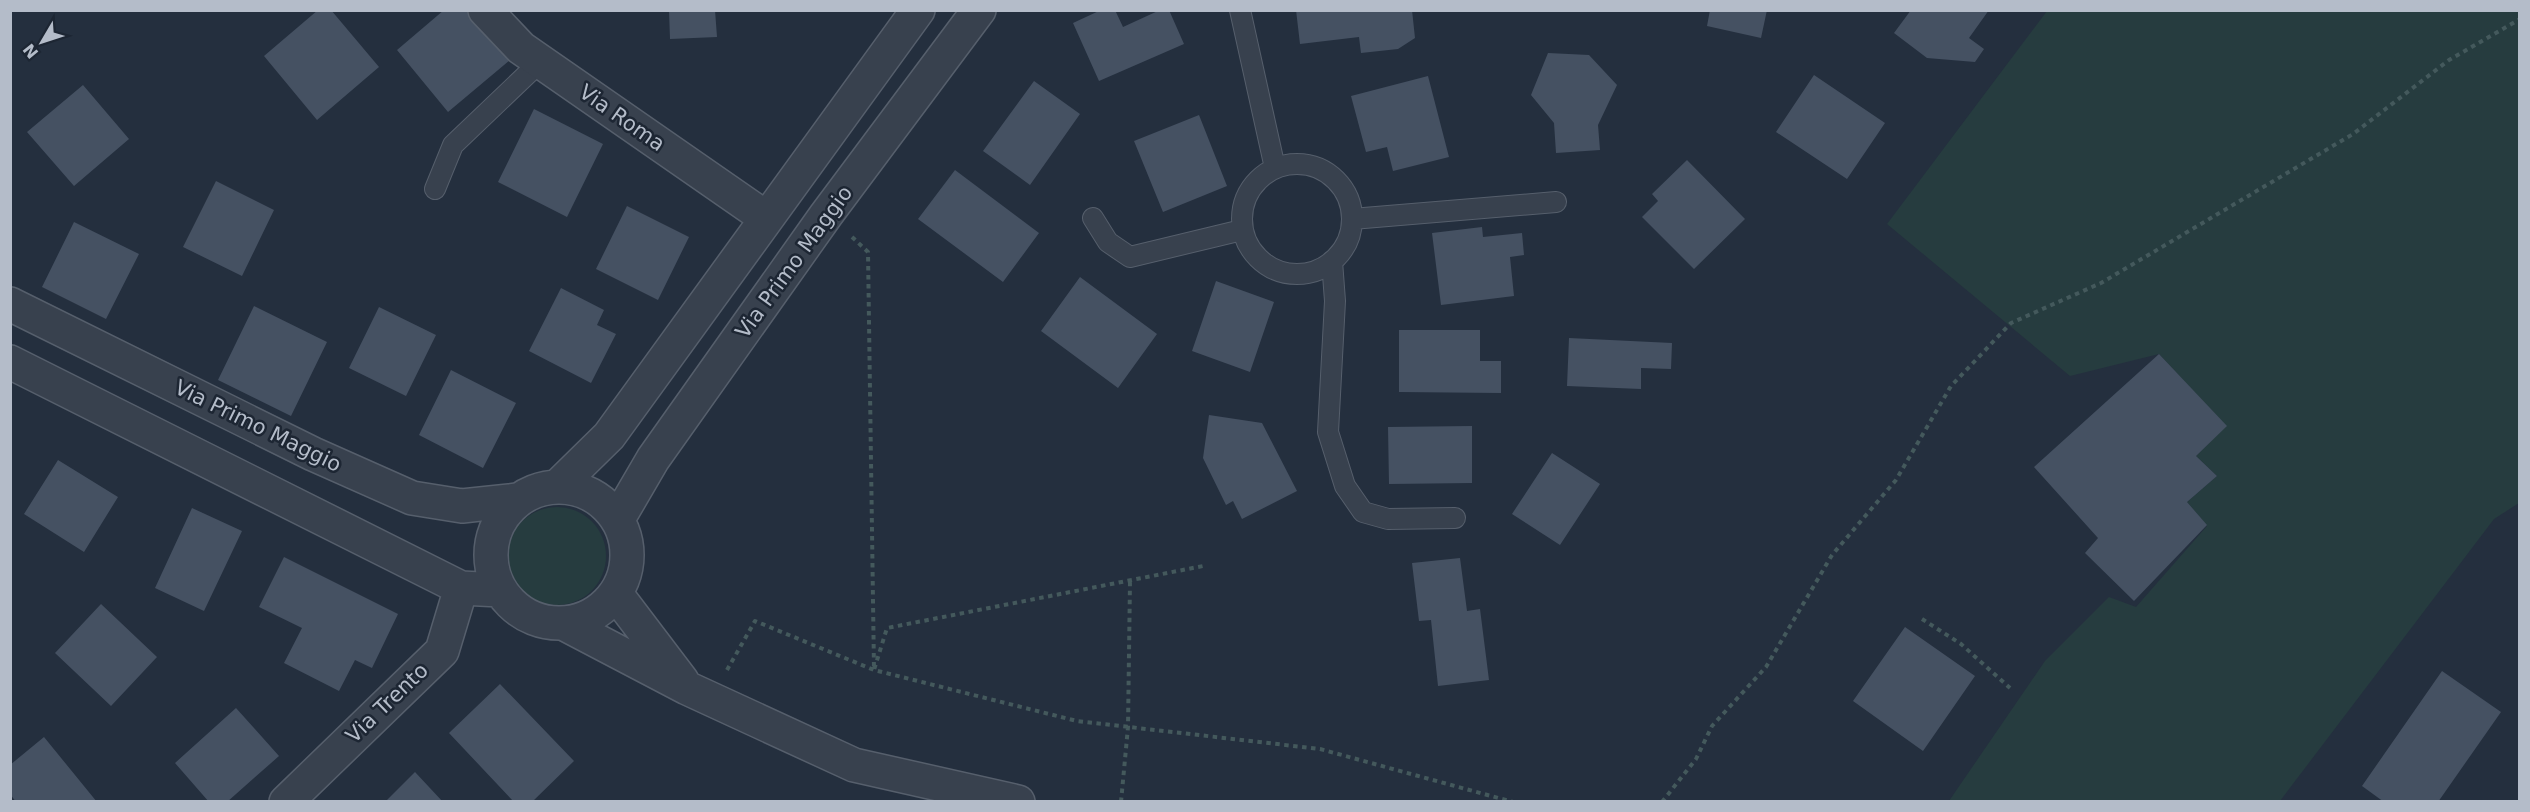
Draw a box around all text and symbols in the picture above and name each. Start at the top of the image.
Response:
north arrow [12,12,72,72]
text: N [19,40,42,62]
street label: Via Roma [575,80,669,156]
street label: Via Primo Maggio [731,181,857,343]
street label: Via Primo Maggio [171,375,345,477]
street label: Via Trento [341,658,433,748]

